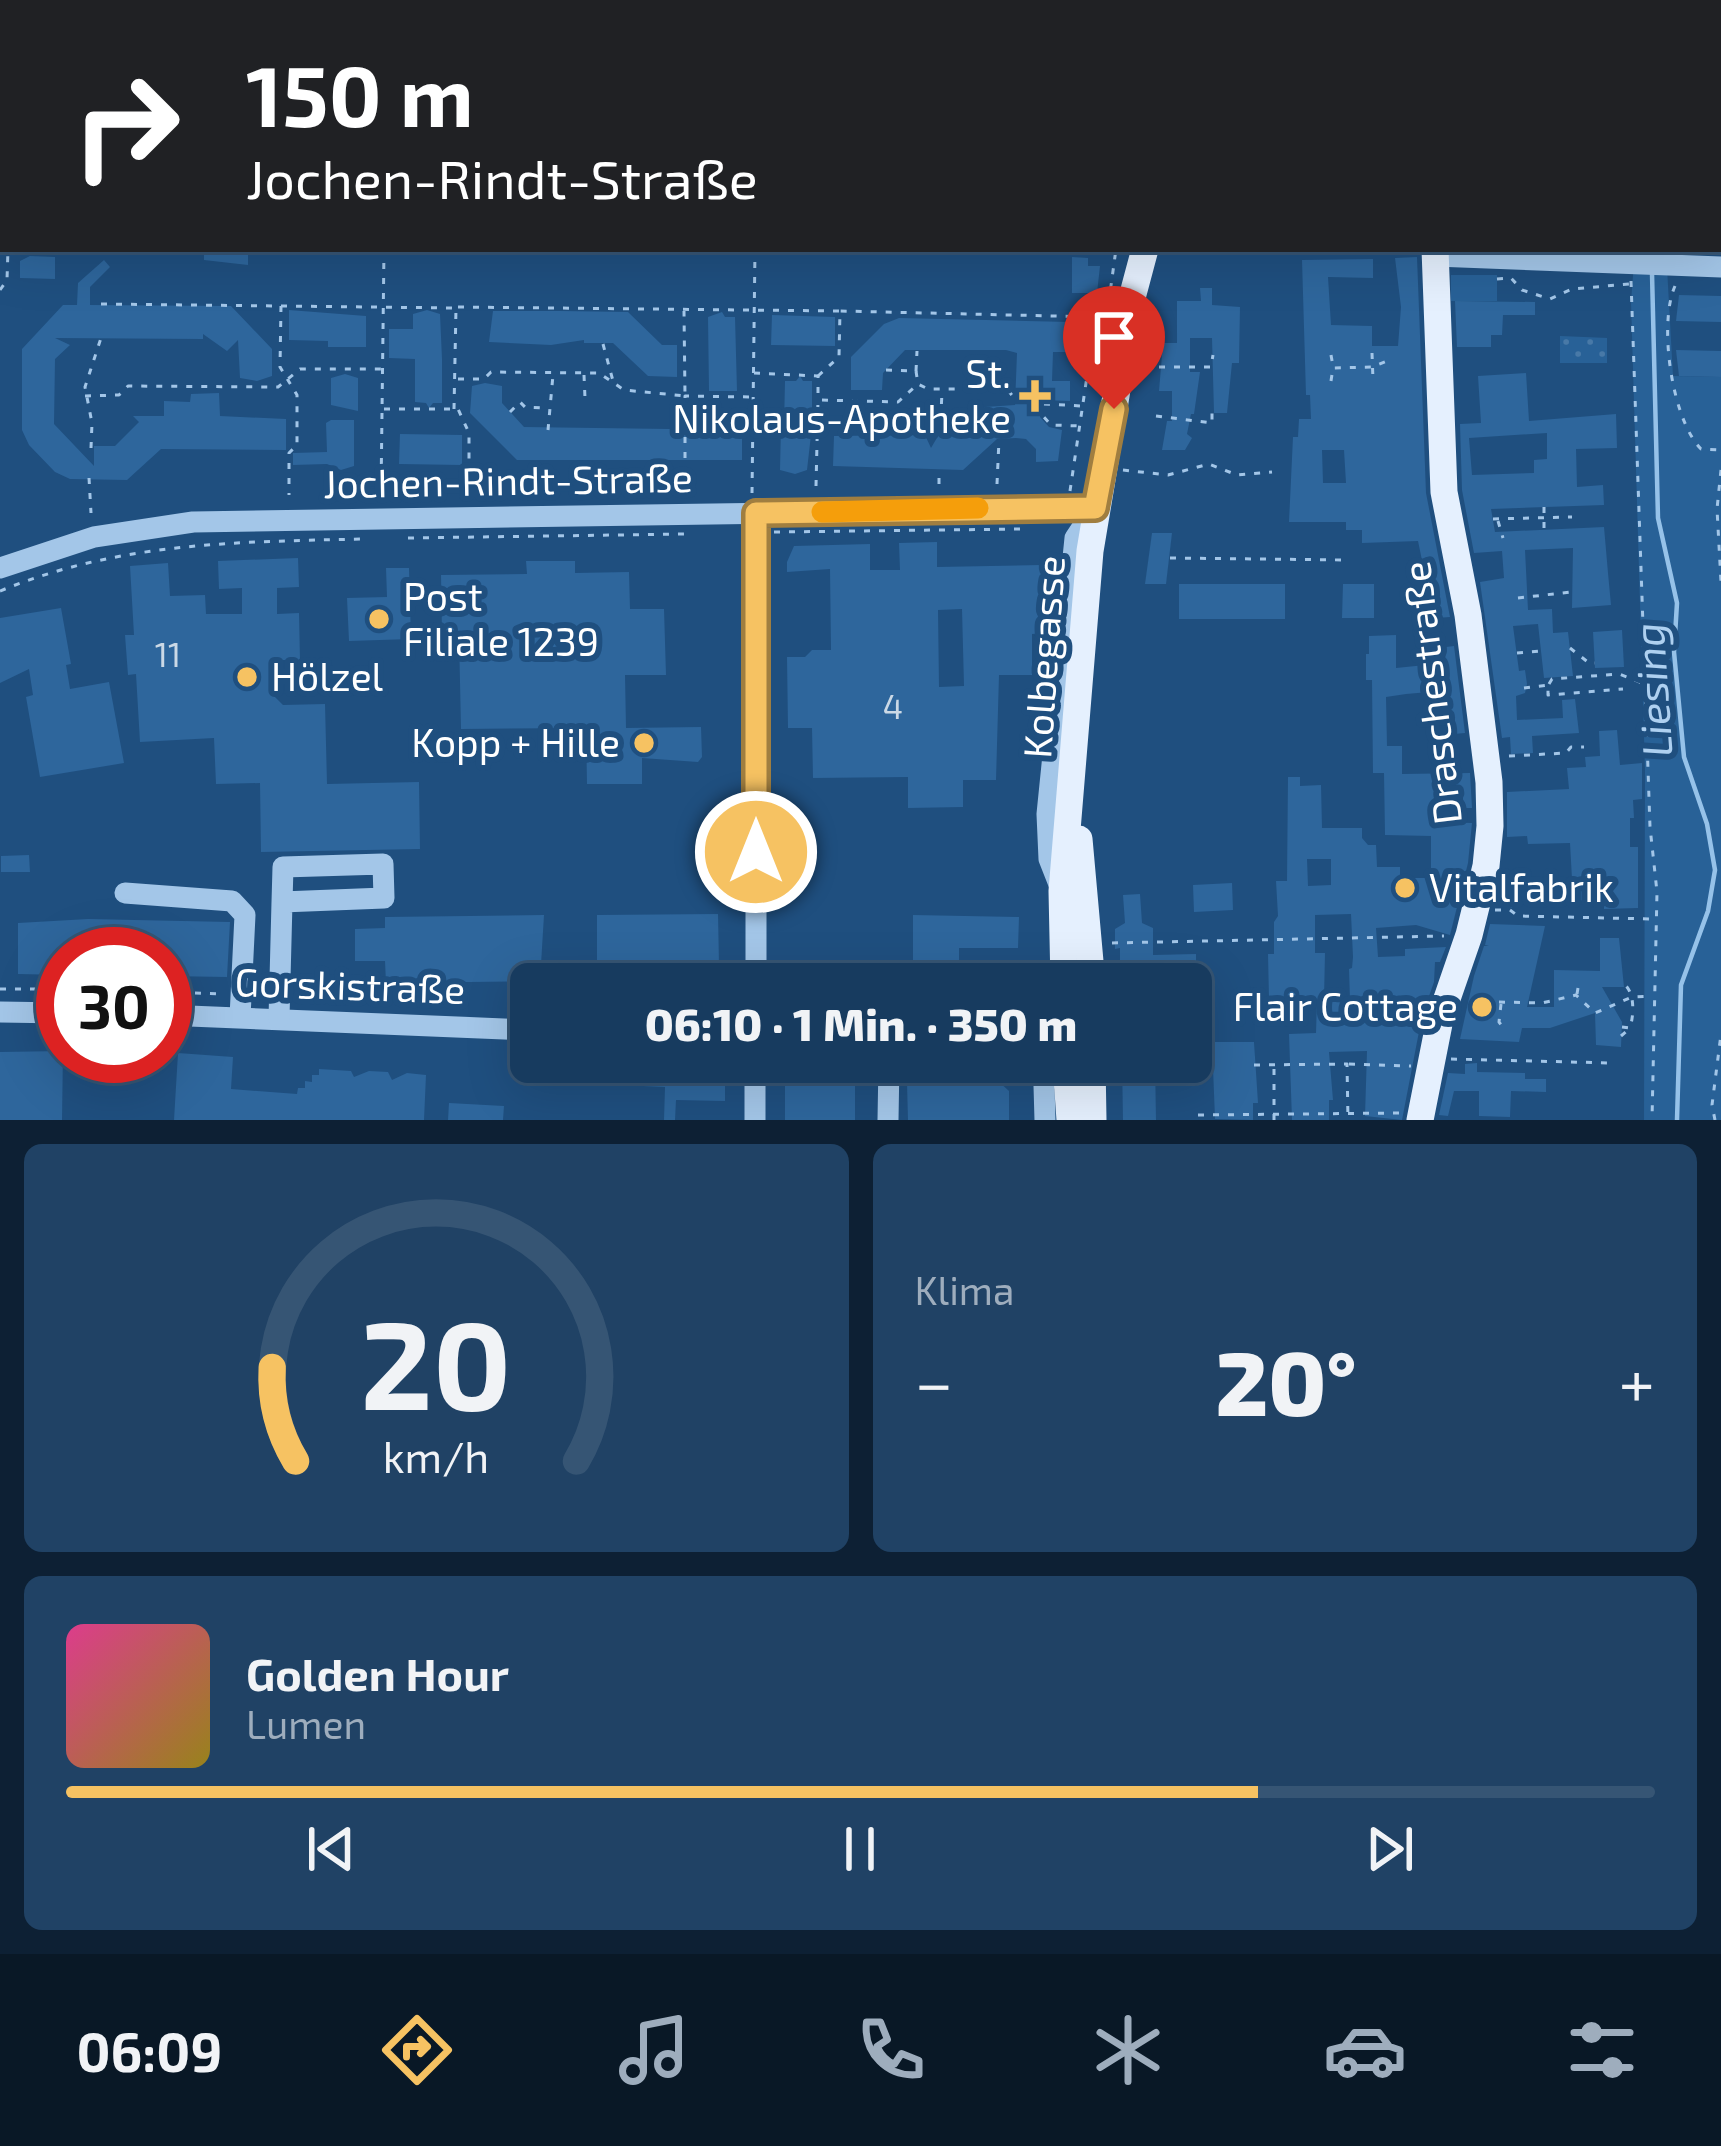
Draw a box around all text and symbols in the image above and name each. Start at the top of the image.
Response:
text: 150 m [246,43,474,144]
icon: right [48,48,204,204]
text: Jochen-Rindt-Straße [246,145,758,210]
pin [1063,286,1165,409]
icon: arrive [1081,304,1147,370]
place label: St. Nikolaus-Apotheke [672,349,1011,441]
marker: St. Nikolaus-Apotheke [1022,383,1048,409]
street label: Jochen-Rindt-Straße [323,453,693,506]
street label: Kolbegasse [1012,554,1073,760]
street label: Draschestraße [1391,559,1470,827]
place label: Post Filiale 1239 [403,572,599,664]
marker: Post Filiale 1239 [366,606,392,632]
water label: Liesing [1621,621,1682,759]
house number: 11 [155,634,181,674]
place label: Hölzel [271,652,384,699]
marker: Hölzel [234,664,260,690]
house number: 4 [883,686,903,726]
place label: Kopp + Hille [411,718,620,765]
marker: Kopp + Hille [631,730,657,756]
position arrow [693,789,819,915]
place label: Vitalfabrik [1429,863,1614,910]
marker: Vitalfabrik [1392,875,1418,901]
speed limit sign: 30 [36,927,192,1083]
street label: Gorskistraße [234,957,466,1012]
place label: Flair Cottage [1233,982,1458,1029]
marker: Flair Cottage [1469,994,1495,1020]
text: 06:10 · 1 Min. · 350 m [645,996,1077,1050]
text: Klima [915,1266,1014,1313]
text: 20 [361,1285,512,1435]
text: 20° [1215,1326,1357,1434]
text: − [915,1341,953,1420]
text: + [1619,1341,1655,1420]
text: km/h [383,1430,489,1482]
text: Golden Hour [246,1646,509,1700]
text: Lumen [246,1700,366,1747]
icon: previous [298,1816,364,1882]
icon: pause [827,1816,893,1882]
icon: next [1357,1816,1423,1882]
icon: directions [375,2008,459,2092]
icon: music [612,2008,696,2092]
icon: phone [849,2008,933,2092]
icon: climate [1086,2008,1170,2092]
icon: car [1323,2008,1407,2092]
icon: filters [1560,2008,1644,2092]
text: 06:09 [77,2018,222,2083]

